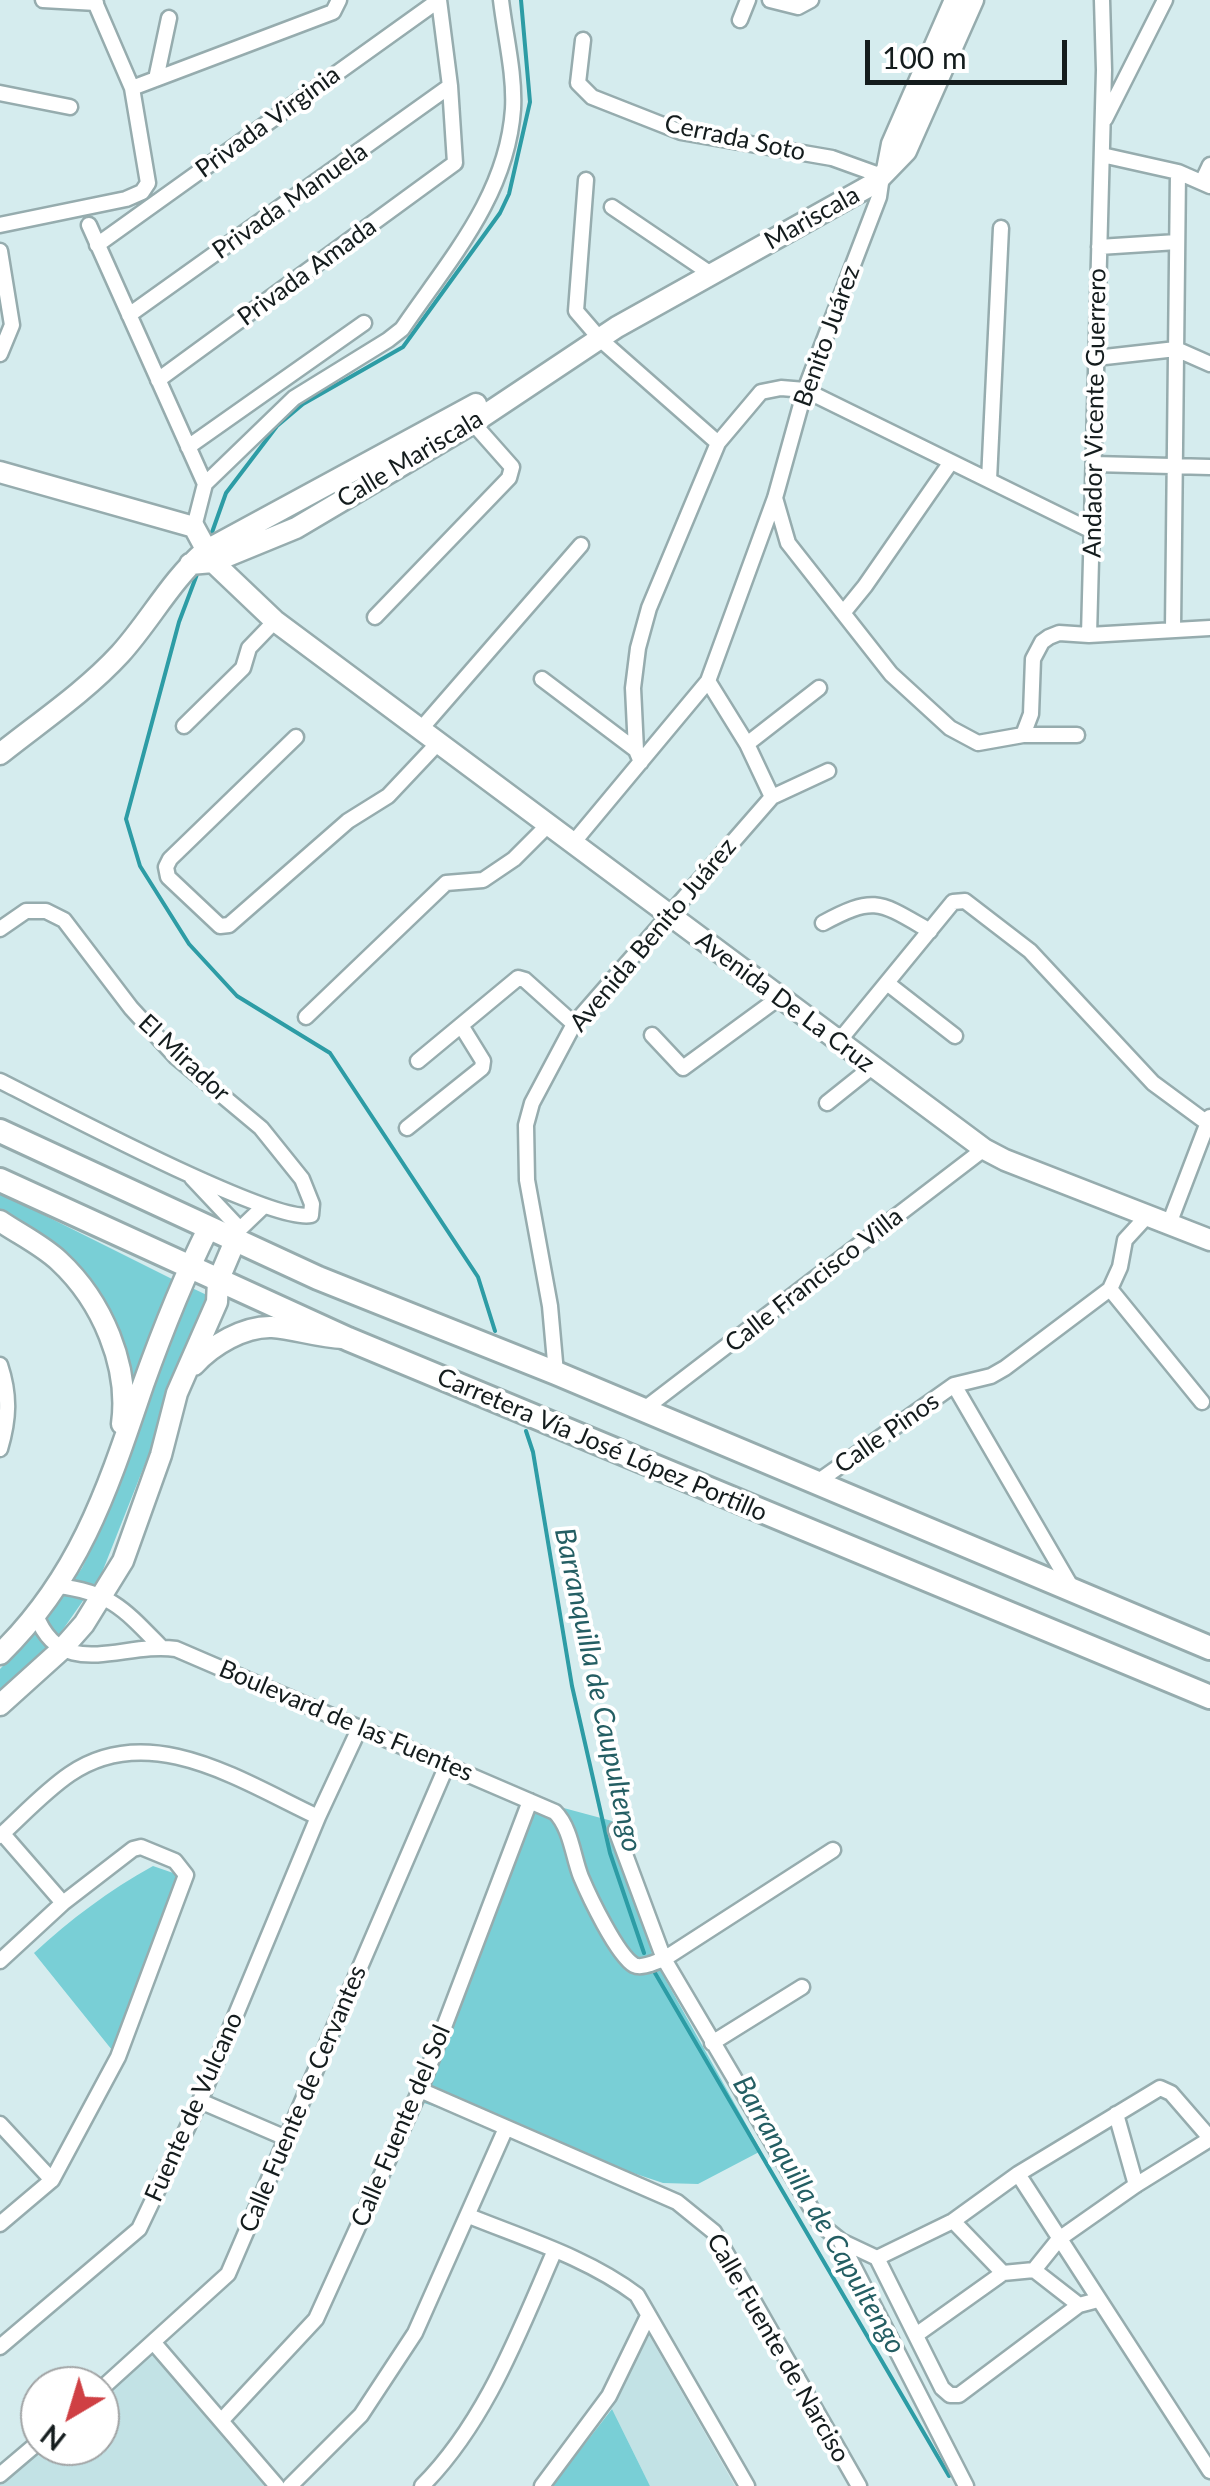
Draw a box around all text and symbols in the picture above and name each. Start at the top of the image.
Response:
scale bar [870,20,1072,82]
text: 100 m [882,39,967,75]
street label: Privada Virginia [190,60,346,184]
street label: Cerrada Soto [662,108,808,168]
street label: Privada Manuela [207,136,373,266]
street label: Mariscala [759,180,865,256]
street label: Privada Amada [232,212,382,332]
street label: Benito Juárez [788,261,866,411]
street label: Andador Vicente Guerrero [1077,268,1113,558]
street label: Calle Mariscala [332,404,488,514]
street label: Avenida Benito Juárez [564,832,742,1038]
street label: Avenida De La Cruz [690,925,880,1079]
street label: El Mirador [132,1008,236,1108]
street label: Calle Francisco Villa [719,1201,909,1359]
street label: Carretera Vía José López Portillo [432,1362,772,1528]
street label: Calle Pinos [829,1386,945,1480]
water label: Barranquilla de Caupultengo [547,1525,649,1855]
street label: Boulevard de las Fuentes [214,1654,478,1788]
street label: Calle Fuente de Cervantes [233,1961,373,2237]
street label: Fuente de Vulcano [139,2008,249,2206]
street label: Calle Fuente del Sol [345,2021,457,2231]
water label: Barranquilla de Capultengo [726,2070,912,2360]
street label: Calle Fuente de Narciso [700,2228,856,2468]
north arrow [20,2366,120,2466]
text: N [34,2418,72,2458]

